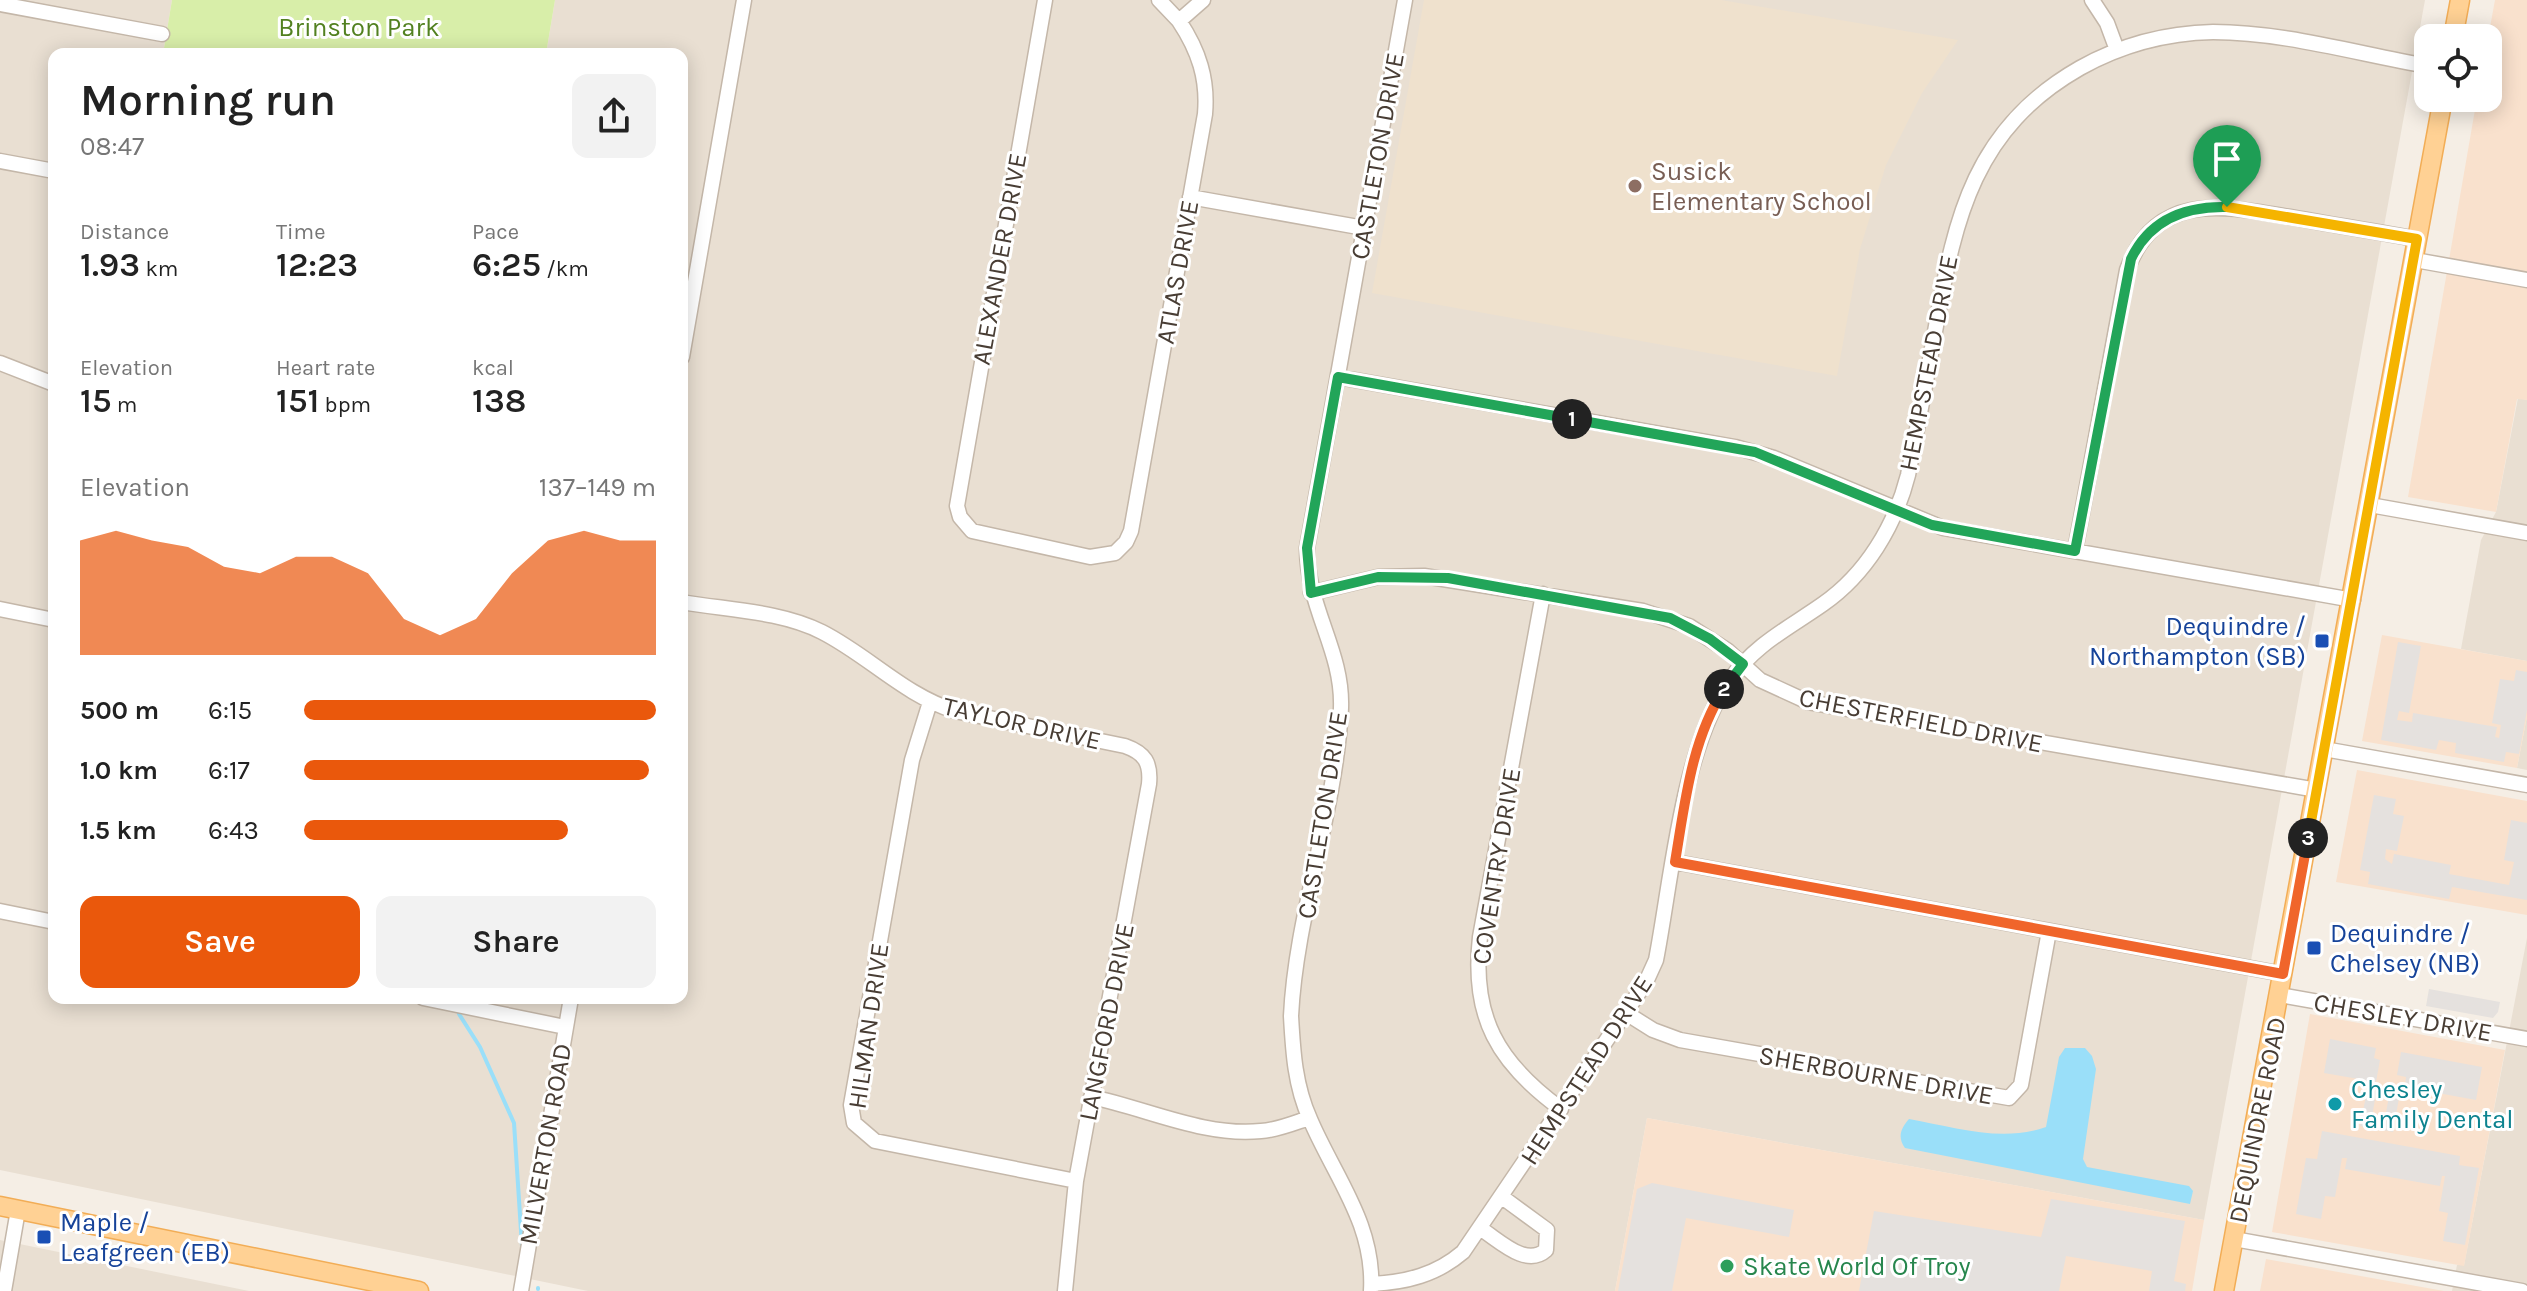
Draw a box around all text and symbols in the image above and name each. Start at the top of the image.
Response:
park label: Brinston Park [278,12,440,43]
map controls [2414,24,2502,112]
button: locate [2414,24,2502,112]
street label: CASTLETON DRIVE [1344,50,1411,262]
button: share [572,74,656,158]
text: Morning run [80,75,336,126]
pin [2193,125,2261,207]
text: 08:47 [80,131,144,162]
icon: arrive [2205,137,2249,181]
street label: ALEXANDER DRIVE [966,151,1033,367]
place label: Susick Elementary School [1651,156,1872,217]
marker: Susick Elementary School [1626,177,1644,195]
street label: ATLAS DRIVE [1150,198,1205,346]
text: Distance [80,219,169,245]
text: Time [276,219,325,245]
text: Pace [472,219,519,245]
text: 1.93 [80,245,140,285]
text: 12:23 [276,245,358,285]
text: 6:25 [472,245,541,285]
street label: HEMPSTEAD DRIVE [1892,252,1965,474]
text: km [140,256,178,282]
text: /km [541,256,589,282]
text: Elevation [80,355,173,381]
text: Heart rate [276,355,375,381]
text: kcal [472,355,514,381]
text: 15 [80,381,112,421]
text: 151 [276,381,319,421]
text: 138 [472,381,526,421]
text: m [112,392,137,418]
text: bpm [319,392,371,418]
pin: 1 [1552,399,1592,439]
text: 1 [1568,406,1576,432]
text: Elevation [80,472,190,503]
text: 137–149 m [539,472,656,503]
place label: Dequindre / Northampton (SB) [2089,611,2306,672]
marker: Dequindre / Northampton (SB) [2313,632,2331,650]
pin: 2 [1704,669,1744,709]
text: 2 [1717,676,1731,702]
street label: CHESTERFIELD DRIVE [1796,682,2045,759]
street label: TAYLOR DRIVE [940,690,1104,757]
text: 500 m [80,695,159,726]
text: 6:15 [208,695,252,726]
street label: CASTLETON DRIVE [1291,709,1354,921]
text: 1.0 km [80,755,158,786]
text: 6:17 [208,755,250,786]
street label: COVENTRY DRIVE [1466,766,1527,967]
text: 1.5 km [80,815,157,846]
text: 6:43 [208,815,259,846]
pin: 3 [2288,818,2328,858]
text: 3 [2301,825,2315,851]
button: Save [80,896,360,988]
button: Share [376,896,656,988]
place label: Dequindre / Chelsey (NB) [2330,918,2480,979]
street label: LANGFORD DRIVE [1072,921,1141,1124]
marker: Dequindre / Chelsey (NB) [2305,939,2323,957]
street label: HILMAN DRIVE [842,941,895,1111]
street label: HEMPSTEAD DRIVE [1514,970,1659,1171]
street label: CHESLEY DRIVE [2311,987,2494,1048]
street label: DEQUINDRE ROAD [2222,1014,2293,1226]
street label: SHERBOURNE DRIVE [1756,1040,1996,1111]
street label: MILVERTON ROAD [513,1041,578,1247]
place label: Chesley Family Dental [2351,1074,2514,1135]
marker: Chesley Family Dental [2326,1095,2344,1113]
place label: Maple / Leafgreen (EB) [60,1207,230,1268]
marker: Maple / Leafgreen (EB) [35,1228,53,1246]
place label: Skate World Of Troy [1743,1251,1971,1282]
marker: Skate World Of Troy [1718,1257,1736,1275]

